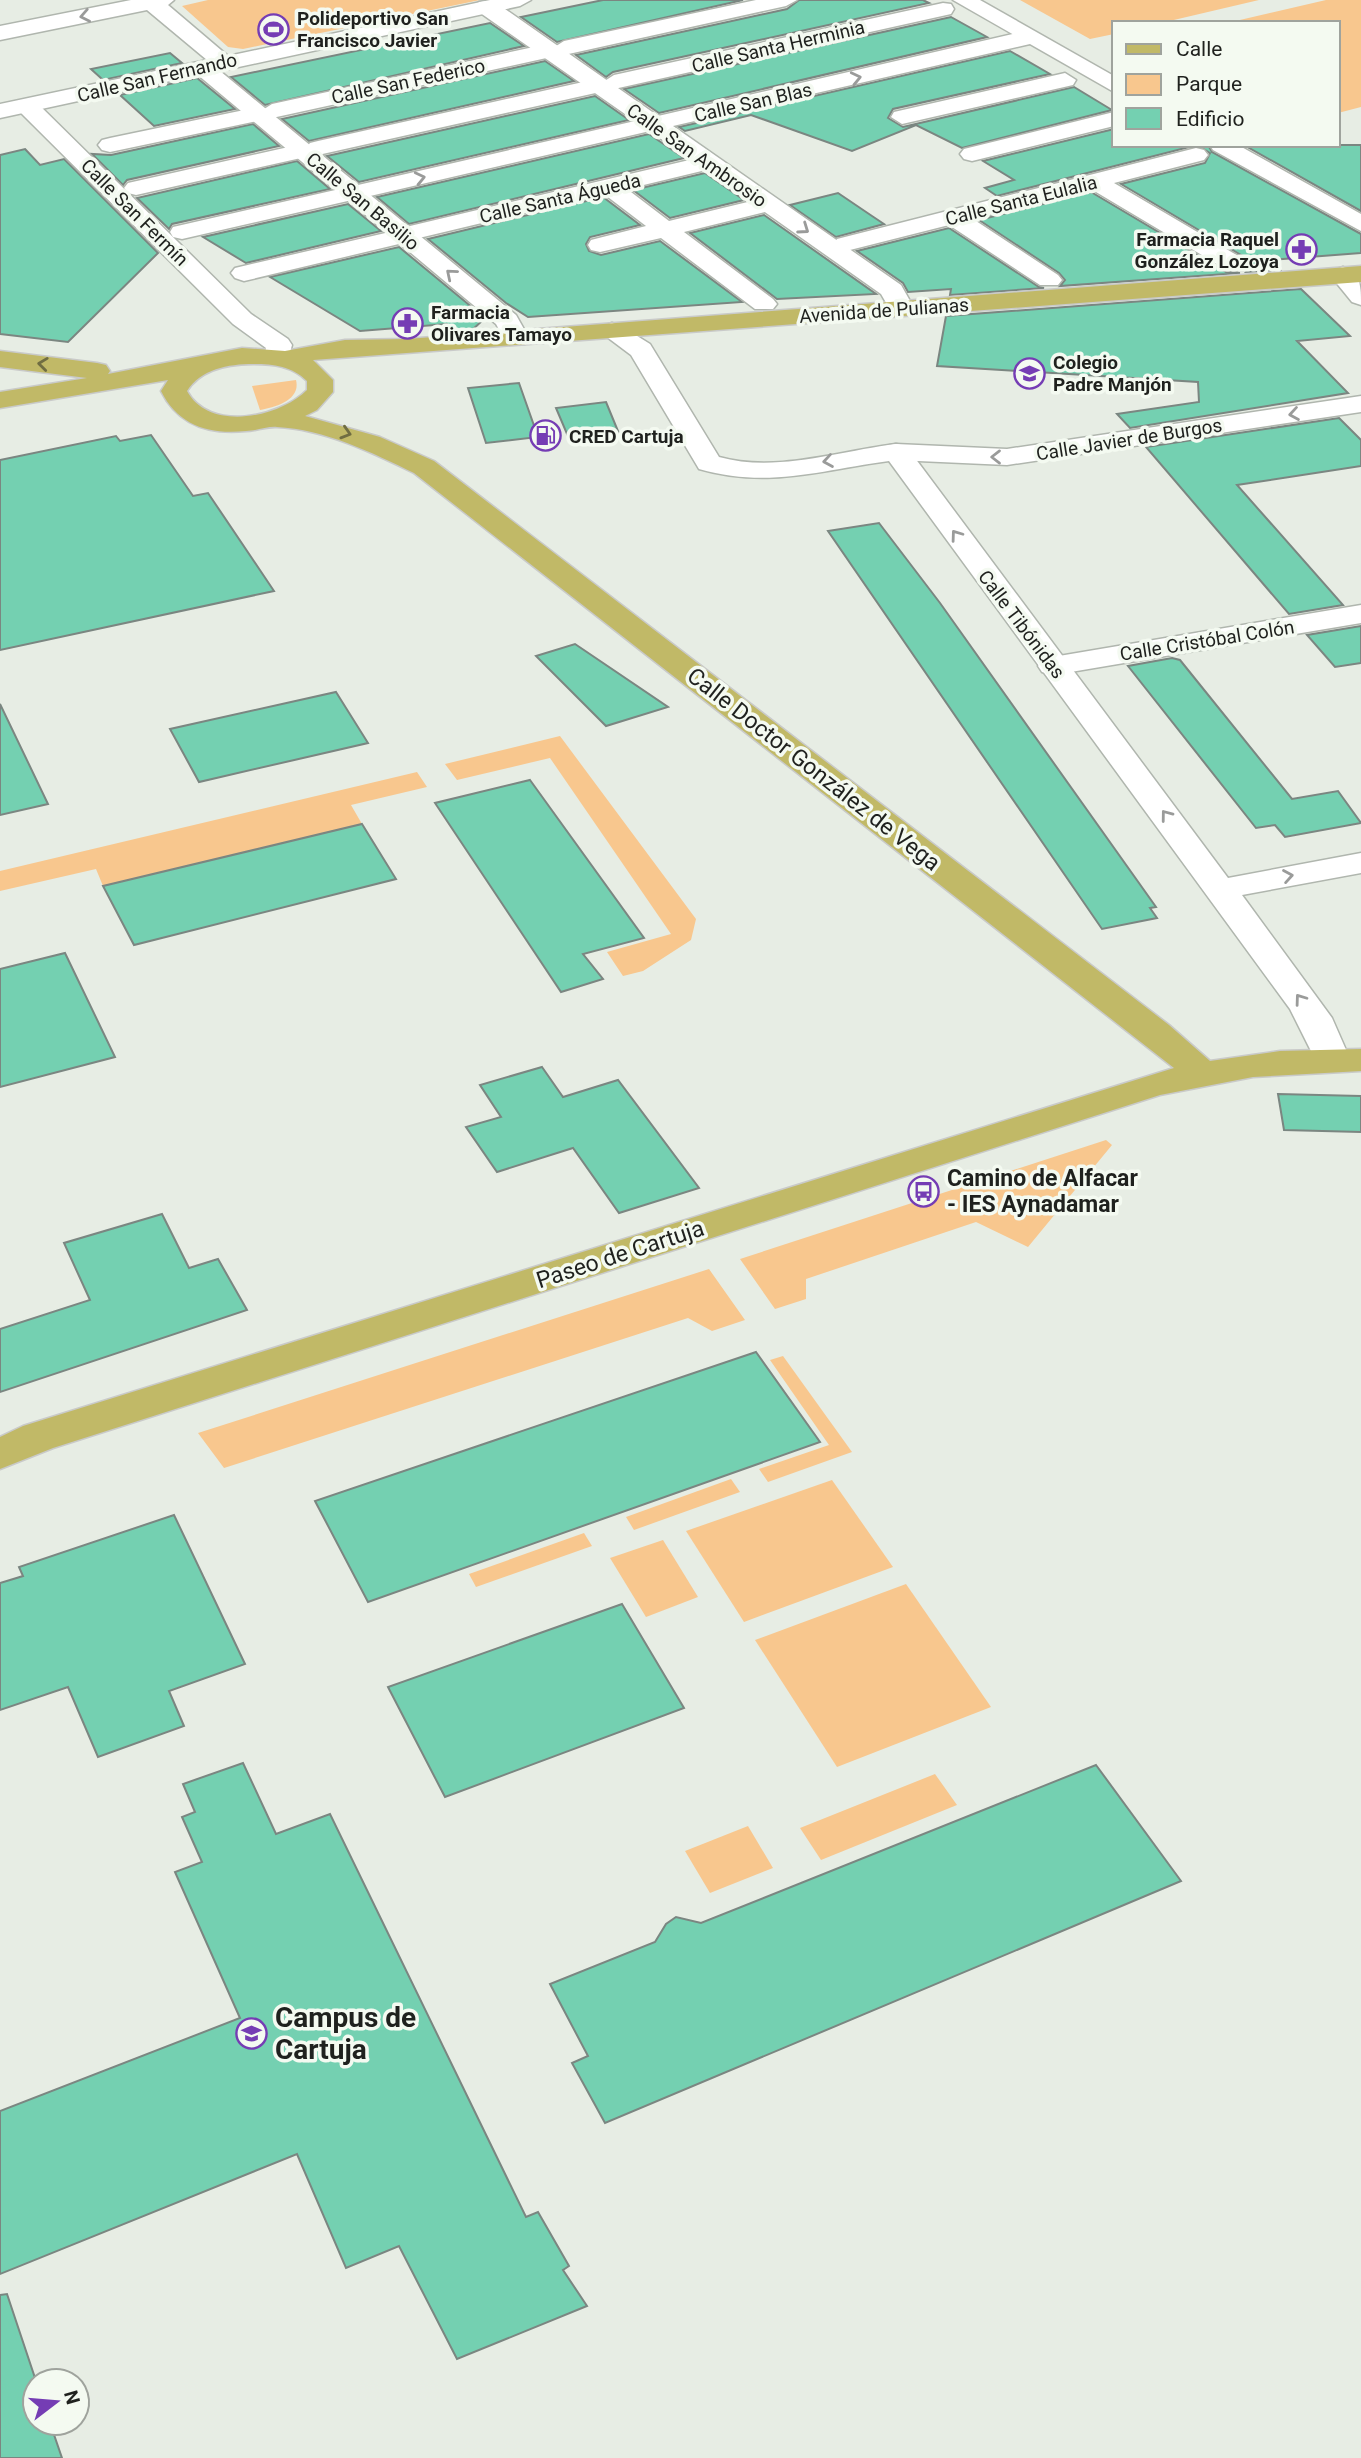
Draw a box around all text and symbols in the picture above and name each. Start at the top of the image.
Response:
one-way arrow [79,7,91,22]
place label: Polideportivo San Francisco Javier [297,7,449,52]
sports icon: Polideportivo San Francisco Javier [257,12,291,46]
street label: Calle Santa Herminia [689,15,867,78]
legend [1112,21,1340,147]
text: Calle [1176,37,1222,61]
street label: Calle San Fernando [75,48,239,107]
street label: Calle San Federico [329,54,487,109]
one-way arrow [850,71,862,86]
text: Parque [1176,72,1242,96]
street label: Calle San Blas [692,78,814,127]
street label: Calle San Ambrosio [622,98,771,212]
text: Edificio [1176,107,1244,131]
street label: Calle San Basilio [302,148,424,255]
street label: Calle San Fermín [76,154,193,271]
street label: Calle Santa Águeda [477,169,643,228]
street label: Calle Santa Eulalia [943,170,1099,230]
one-way arrow [414,171,426,186]
one-way arrow [796,221,809,233]
place label: Farmacia Raquel González Lozoya [1135,228,1279,273]
pharmacy icon: Farmacia Raquel González Lozoya [1285,233,1319,267]
one-way arrow [447,270,460,282]
street label: Avenida de Pulianas [798,293,970,328]
place label: Farmacia Olivares Tamayo [431,301,572,346]
pharmacy icon: Farmacia Olivares Tamayo [391,306,425,340]
place label: Colegio Padre Manjón [1053,351,1172,396]
school or university icon: Colegio Padre Manjón [1013,356,1047,390]
one-way arrow [37,357,49,372]
one-way arrow [1288,406,1299,421]
street label: Calle Javier de Burgos [1035,413,1224,466]
fuel station icon: CRED Cartuja [529,419,563,453]
one-way arrow [340,425,352,440]
place label: CRED Cartuja [569,425,684,448]
one-way arrow [990,449,1000,465]
one-way arrow [822,454,834,469]
one-way arrow [952,530,965,543]
street label: Calle Tibónidas [973,566,1070,683]
street label: Calle Cristóbal Colón [1118,615,1296,666]
street label: Calle Doctor González de Vega [682,662,946,877]
one-way arrow [1161,811,1174,823]
one-way arrow [1282,870,1294,885]
one-way arrow [1296,994,1308,1007]
place label: Camino de Alfacar - IES Aynadamar [947,1165,1138,1218]
bus stop icon: Camino de Alfacar - IES Aynadamar [907,1174,941,1208]
street label: Paseo de Cartuja [533,1215,707,1294]
place label: Campus de Cartuja [275,2001,416,2066]
school or university icon: Campus de Cartuja [235,2016,269,2050]
north arrow [21,2367,91,2437]
text: N [59,2388,85,2407]

